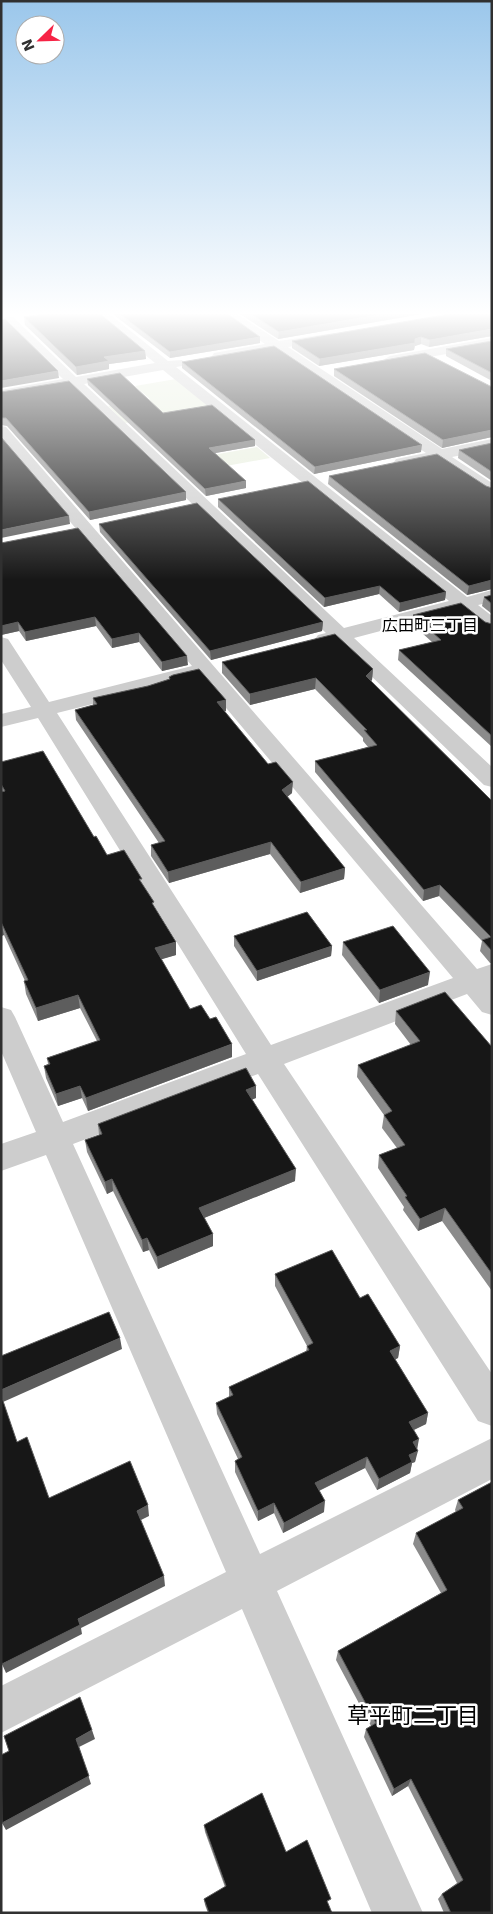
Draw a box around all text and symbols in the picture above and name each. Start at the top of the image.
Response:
north arrow [15,15,65,65]
text: N [18,37,38,54]
district label: 広田町三丁目 [382,616,478,635]
district label: 草平町二丁目 [347,1703,479,1728]

